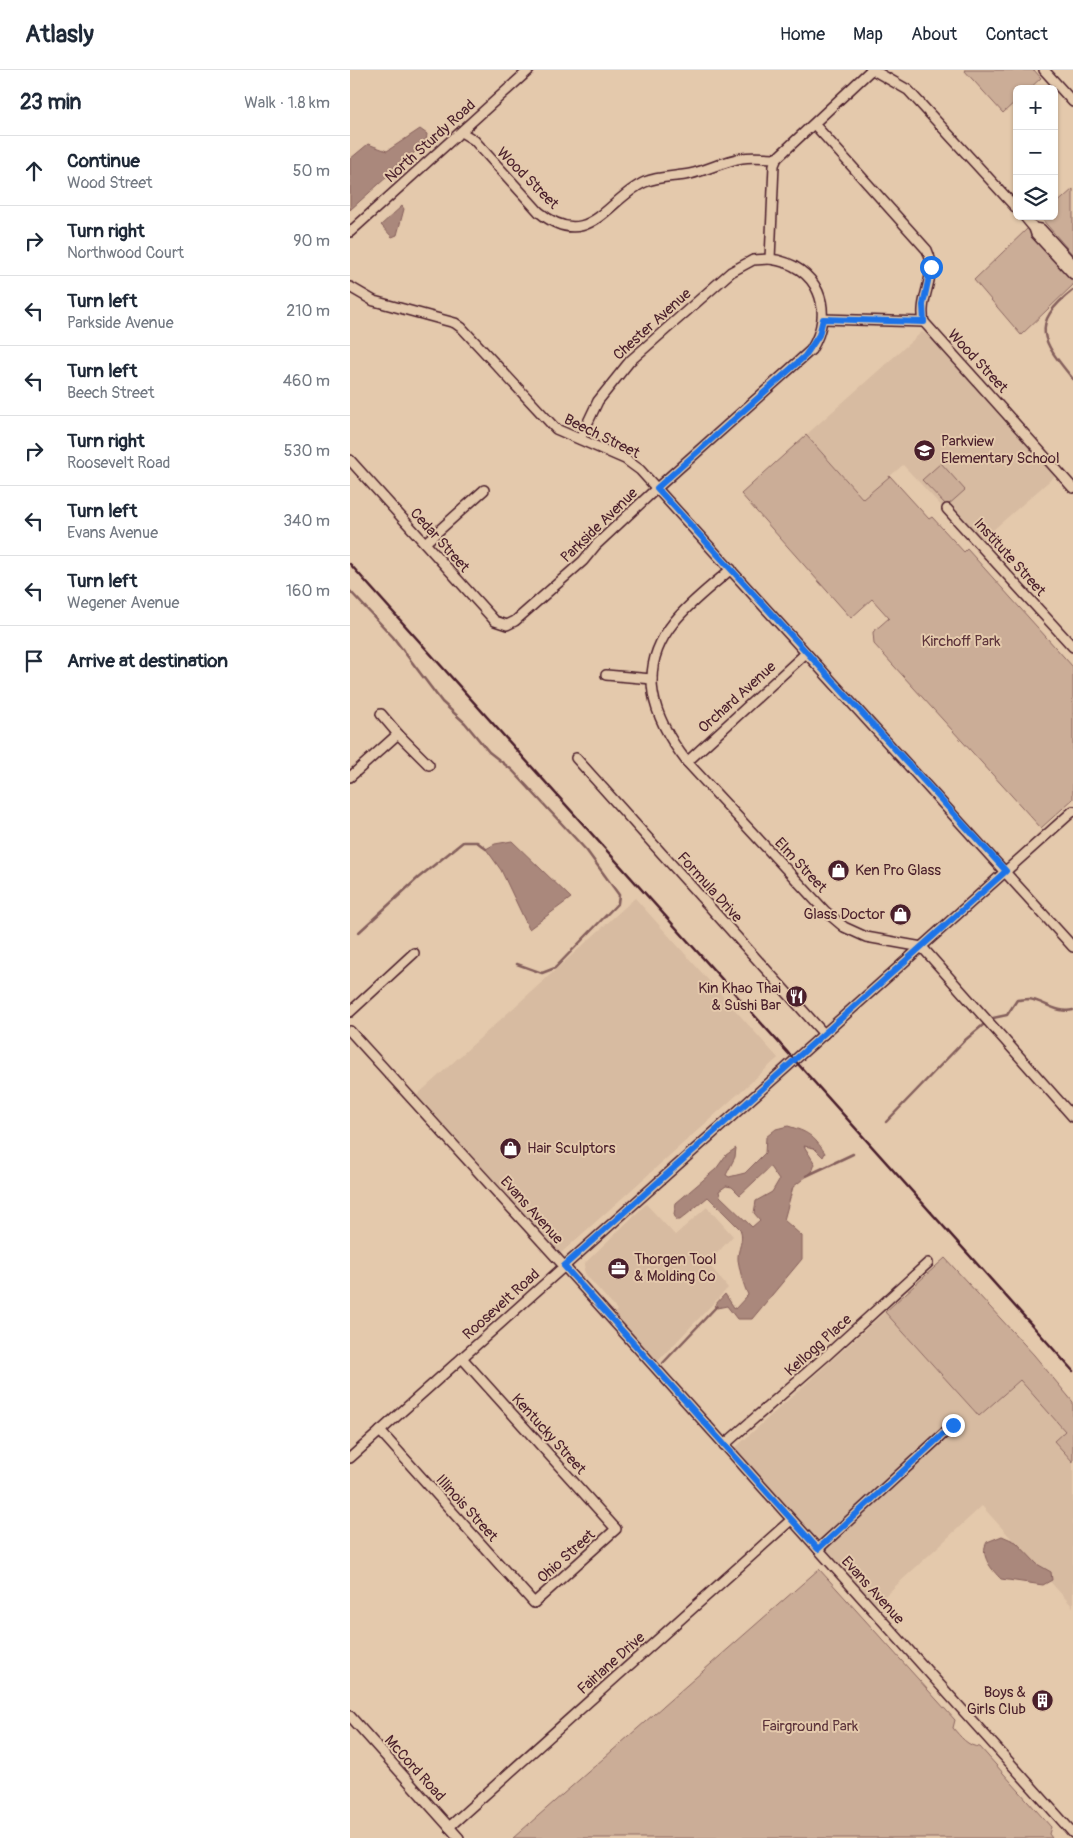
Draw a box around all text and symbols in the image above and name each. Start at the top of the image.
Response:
text: Atlasly [25,20,94,49]
text: Home [780,23,825,46]
text: Map [853,23,883,46]
text: About [911,23,957,46]
text: Contact [985,23,1048,46]
map controls [1013,85,1058,220]
button: + [1013,85,1058,130]
text: 23 min [20,89,81,116]
text: Walk · 1.8 km [244,93,330,113]
street label: North Sturdy Road [381,96,480,187]
button: − [1013,130,1058,175]
street label: Wood Street [493,143,563,214]
text: Continue [67,149,140,173]
icon: ahead [20,157,48,185]
text: 50 m [293,161,330,181]
text: Wood Street [67,173,153,193]
button: layers [1013,175,1058,220]
text: Turn right [67,219,145,243]
icon: right [20,227,48,255]
text: 90 m [293,231,330,251]
text: Northwood Court [67,243,184,263]
route start [920,256,943,279]
street label: Chester Avenue [609,284,696,364]
text: Turn left [67,289,137,313]
icon: left [20,297,48,325]
text: 210 m [286,301,330,321]
text: Parkside Avenue [67,313,174,333]
street label: Wood Street [943,326,1013,398]
text: Turn left [67,359,137,383]
icon: left [20,367,48,395]
text: 460 m [283,371,330,391]
text: Beech Street [67,383,154,403]
street label: Beech Street [561,410,644,463]
text: Turn right [67,429,145,453]
place label: Parkview Elementary School [941,432,1060,468]
icon: right [20,437,48,465]
school or university icon: Parkview Elementary School [913,438,937,462]
text: 530 m [284,441,330,461]
text: Roosevelt Road [67,453,170,473]
street label: Parkside Avenue [557,483,642,567]
text: Turn left [67,499,137,523]
street label: Cedar Street [406,504,474,577]
icon: left [20,507,48,535]
text: 340 m [283,511,330,531]
street label: Institute Street [970,514,1050,601]
text: Evans Avenue [67,523,158,543]
text: Turn left [67,569,137,593]
icon: left [20,577,48,605]
text: 160 m [286,581,330,601]
text: Wegener Avenue [67,593,179,613]
park label: Kirchoff Park [921,632,1001,651]
icon: arrive [20,647,48,675]
text: Arrive at destination [67,649,228,673]
street label: Orchard Avenue [694,657,781,737]
street label: Elm Street [770,834,832,898]
street label: Formula Drive [673,848,747,927]
shop icon: Ken Pro Glass [827,858,851,882]
place label: Ken Pro Glass [855,861,941,880]
shop icon: Glass Doctor [889,902,913,926]
place label: Glass Doctor [803,905,886,924]
place label: Kin Khao Thai & Sushi Bar [698,979,782,1015]
restaurant icon: Kin Khao Thai & Sushi Bar [785,985,809,1009]
shop icon: Hair Sculptors [499,1136,523,1160]
place label: Hair Sculptors [527,1139,616,1158]
street label: Evans Avenue [496,1172,568,1249]
place label: Thorgen Tool & Molding Co [634,1250,717,1286]
office icon: Thorgen Tool & Molding Co [606,1256,630,1280]
street label: Roosevelt Road [459,1265,544,1344]
street label: Kellogg Place [781,1310,856,1380]
street label: Kentucky Street [507,1390,591,1479]
route end [942,1414,965,1437]
street label: Illinois Street [431,1471,502,1547]
street label: Ohio Street [533,1525,600,1587]
street label: Evans Avenue [837,1552,909,1629]
street label: Fairlane Drive [574,1628,649,1699]
place label: Boys & Girls Club [967,1683,1026,1719]
building icon: Boys & Girls Club [1030,1689,1054,1713]
park label: Fairground Park [762,1717,859,1736]
street label: McCord Road [380,1731,449,1805]

